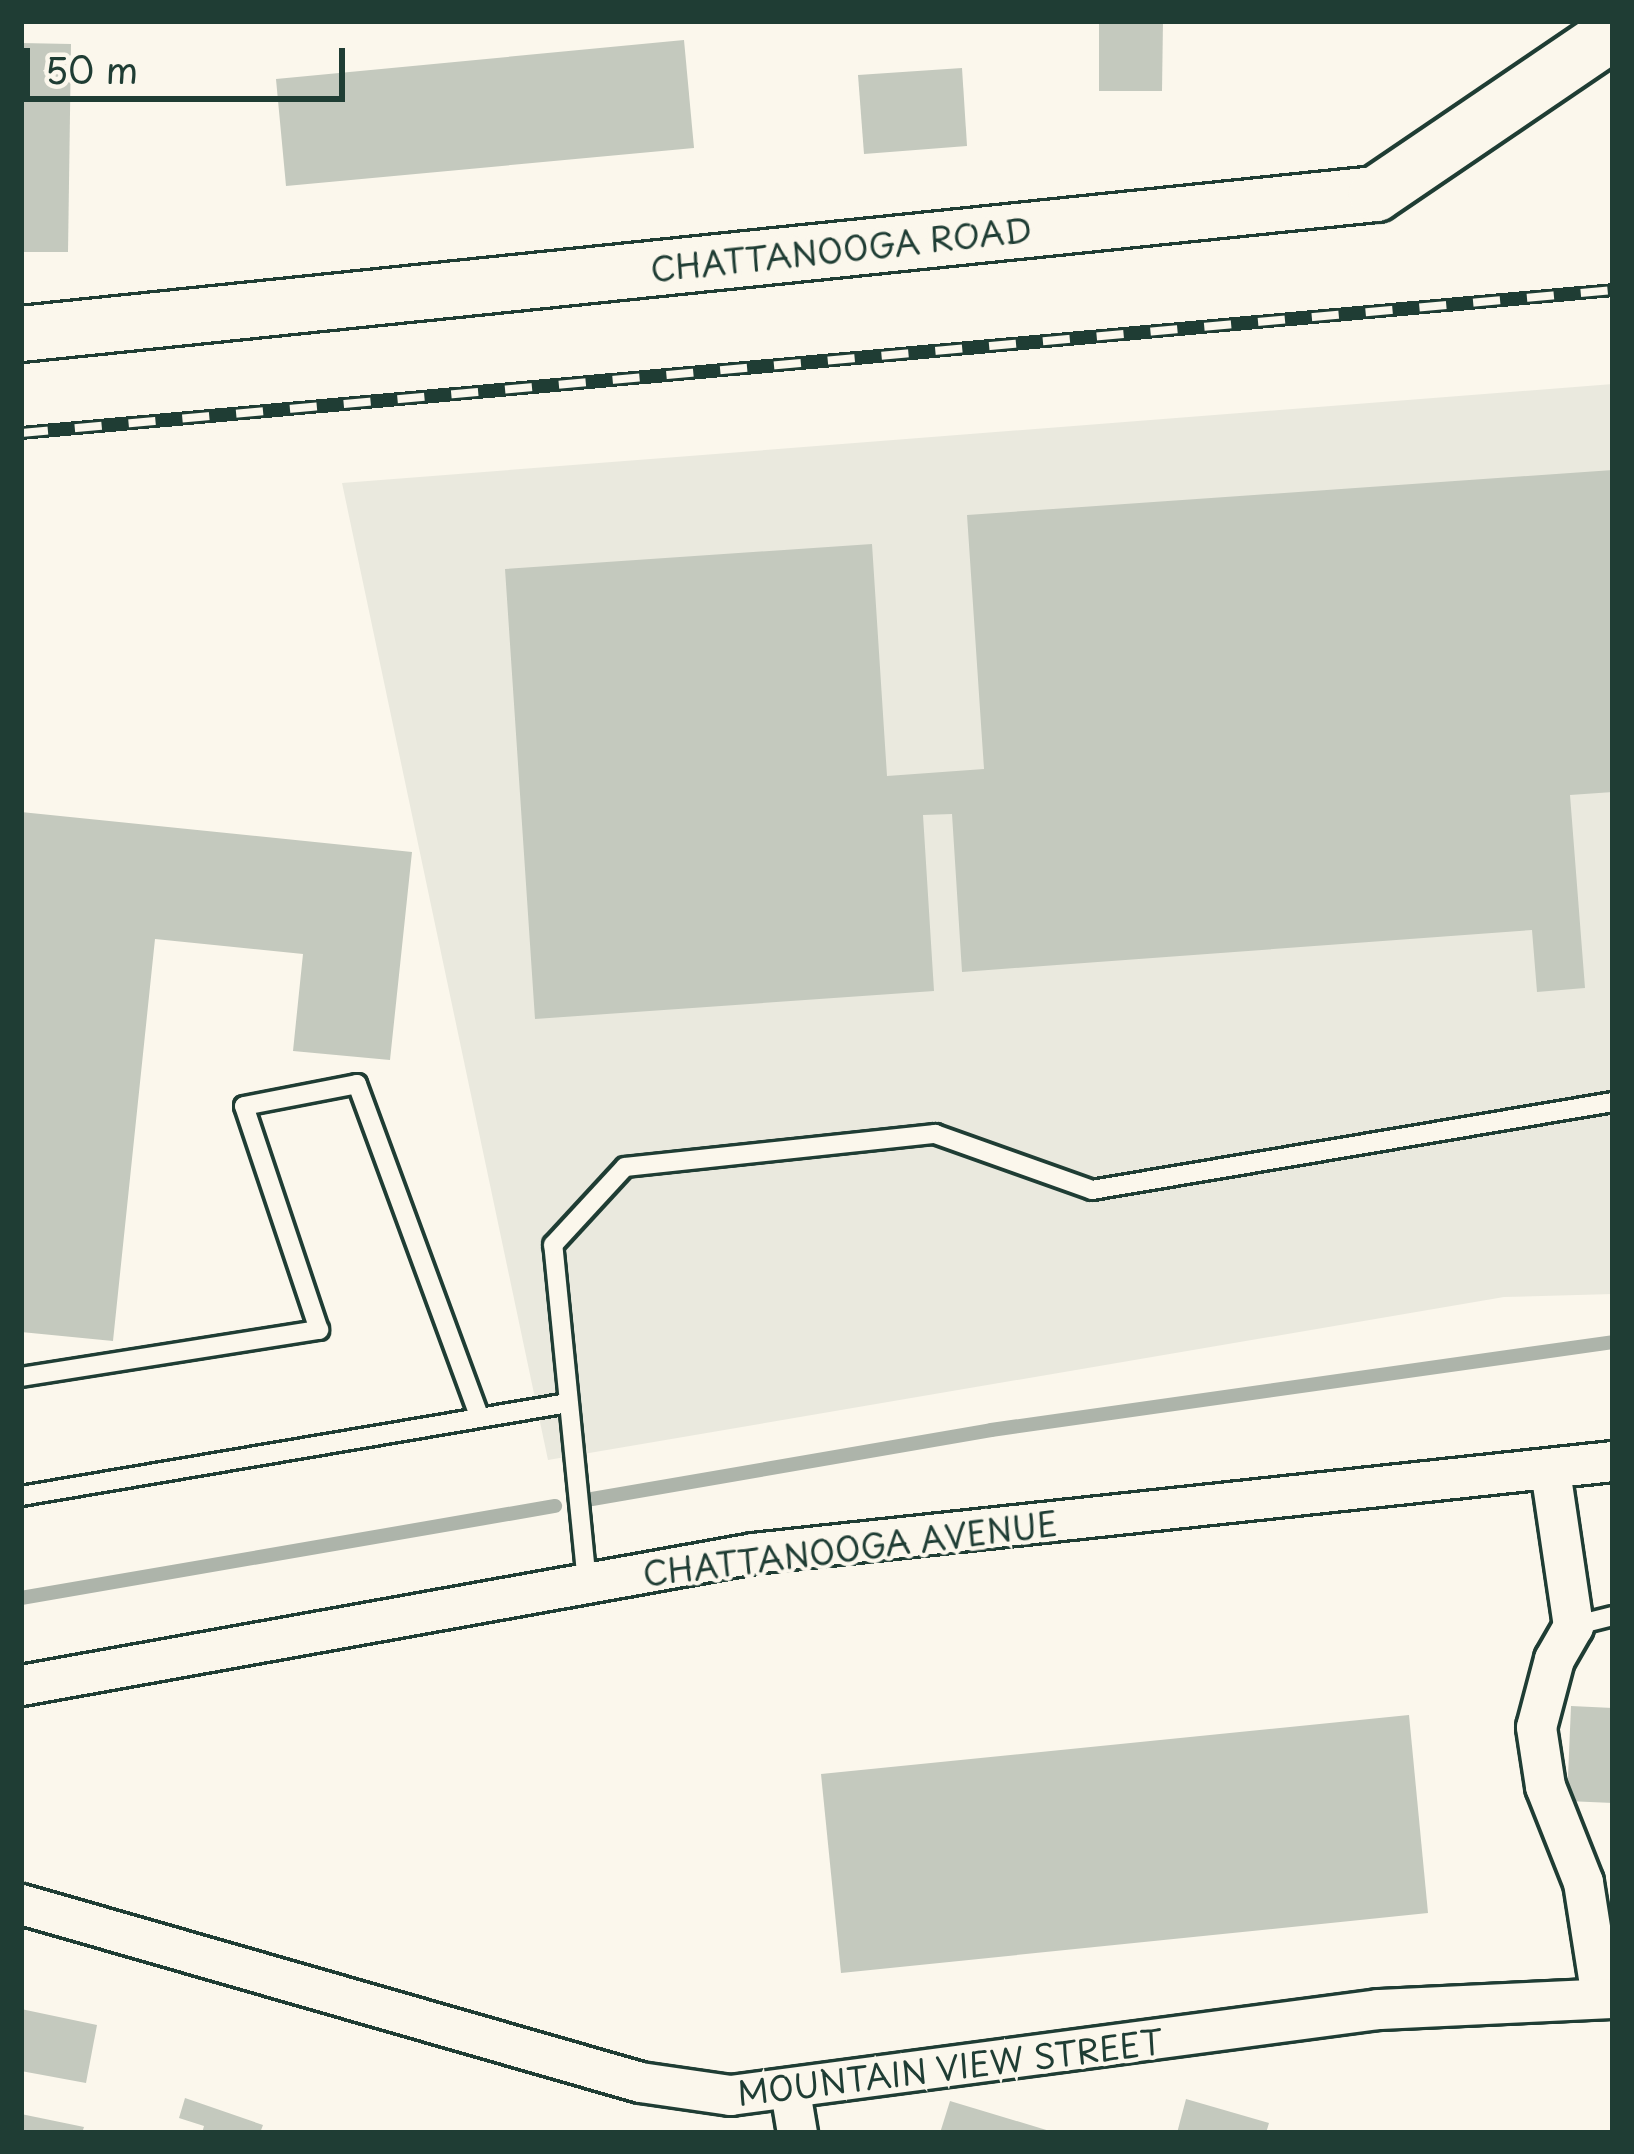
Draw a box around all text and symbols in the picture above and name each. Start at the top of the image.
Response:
scale bar [30,24,351,98]
text: 50 m [45,42,138,96]
street label: CHATTANOOGA ROAD [649,209,1033,289]
street label: CHATTANOOGA AVENUE [639,1503,1061,1593]
street label: MOUNTAIN VIEW STREET [735,2021,1165,2113]

